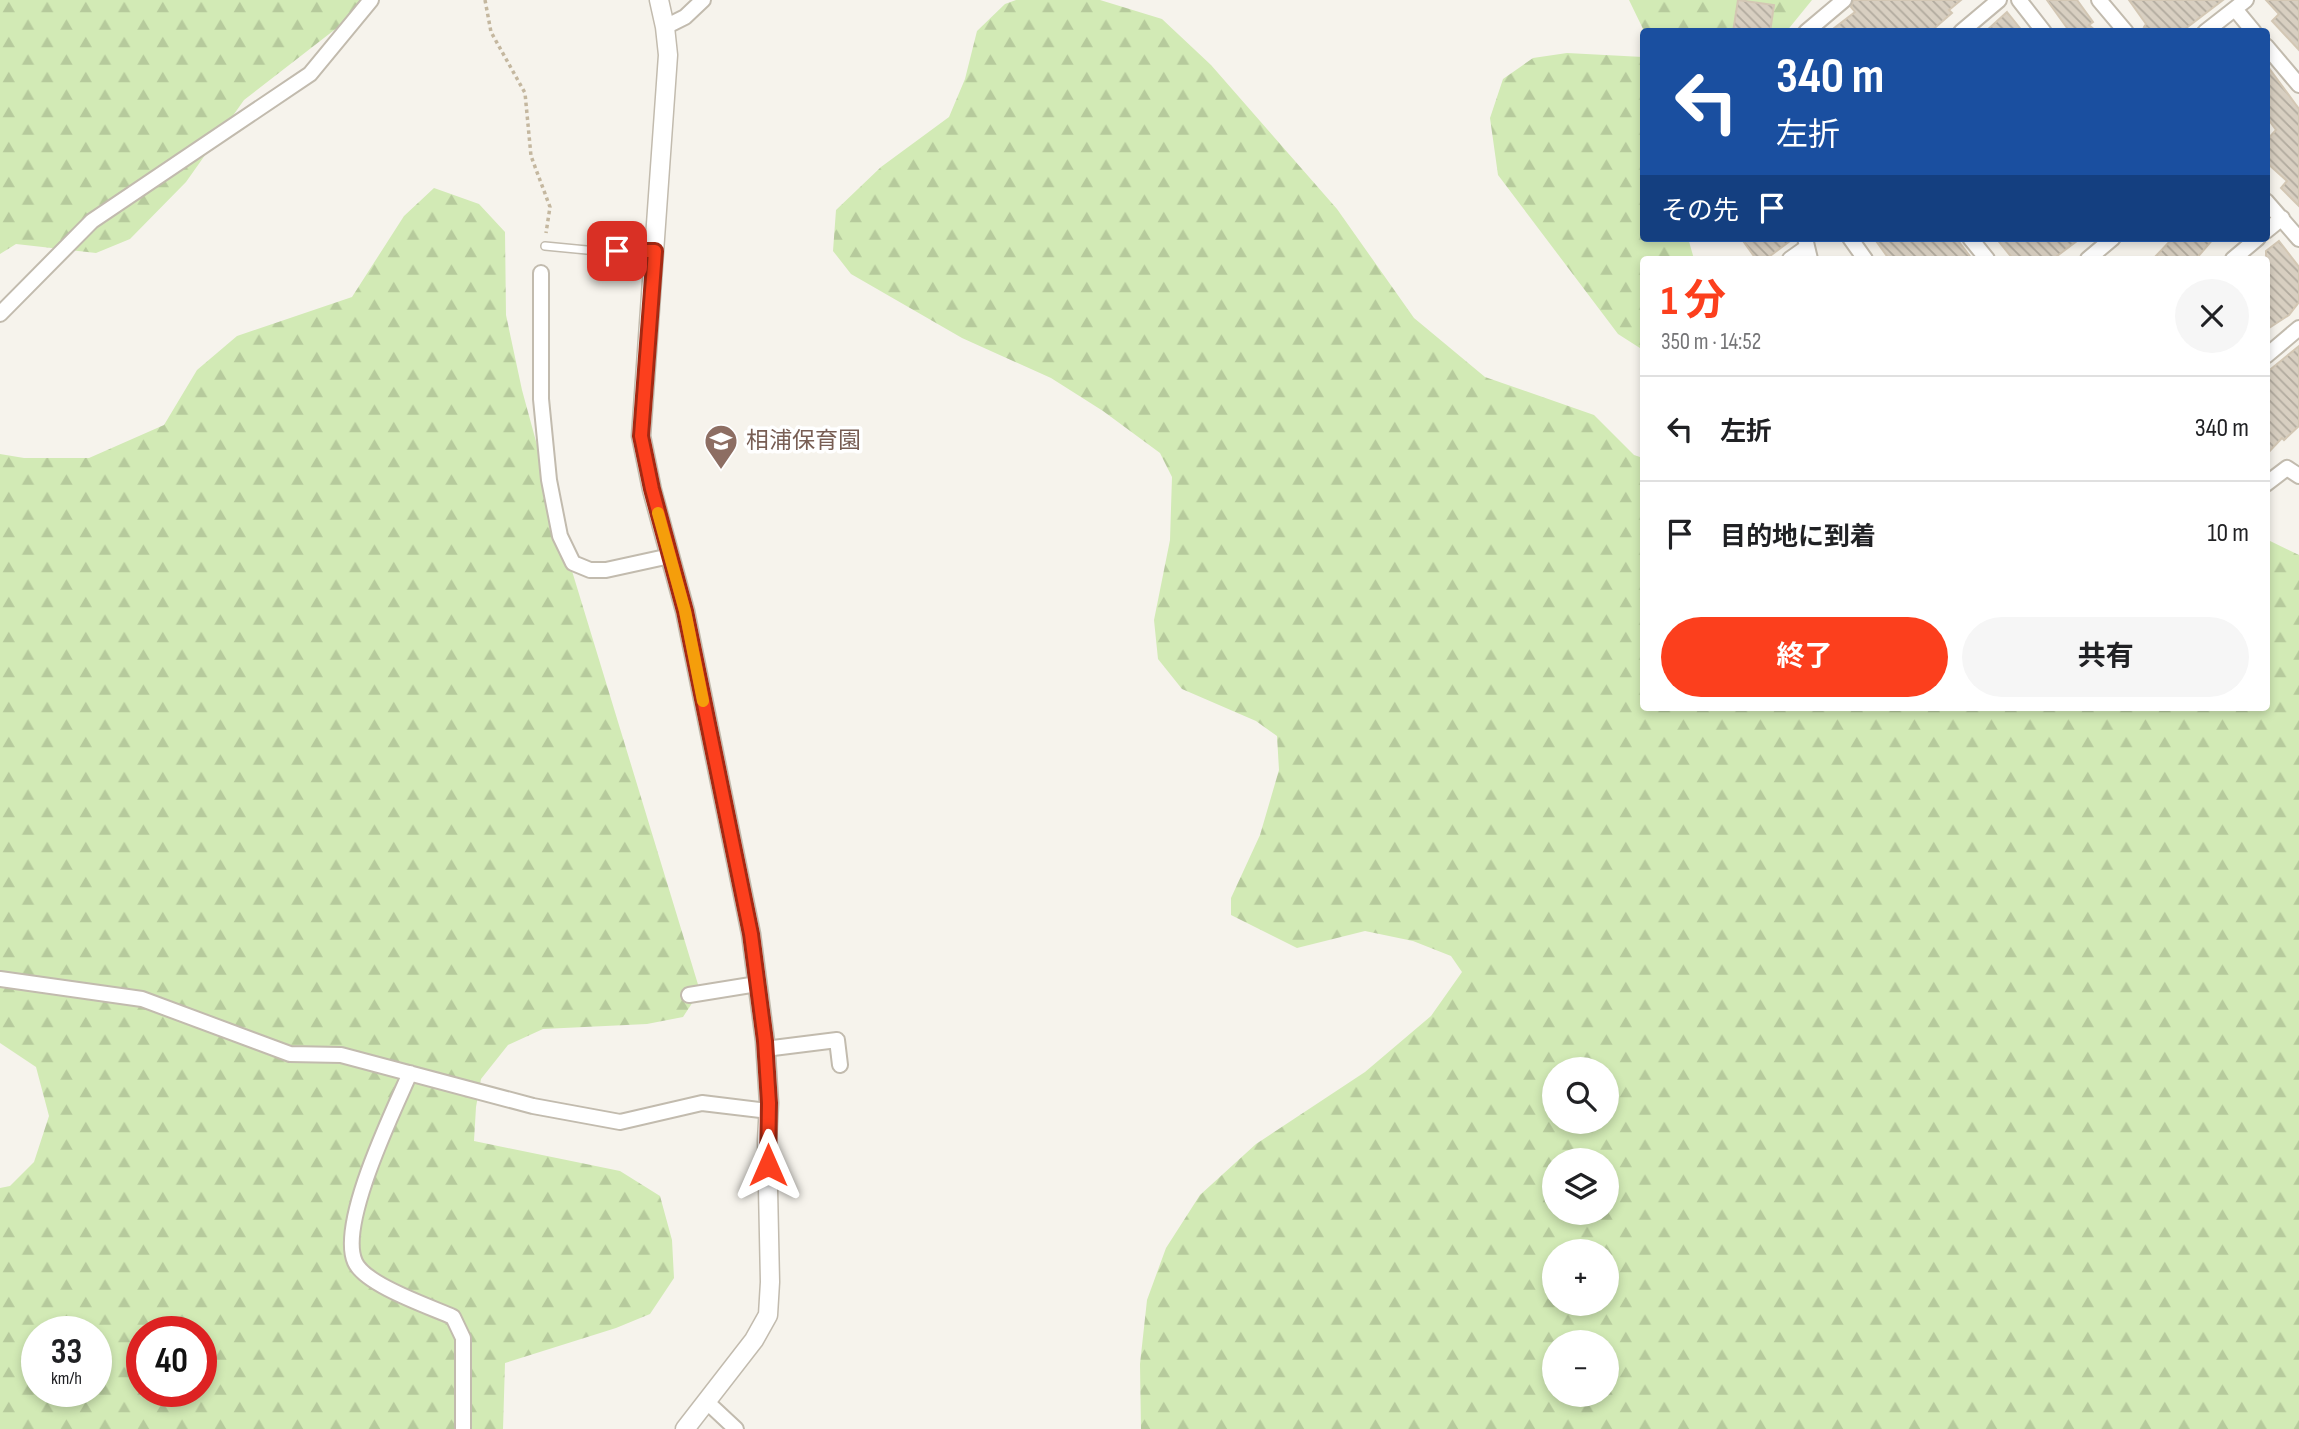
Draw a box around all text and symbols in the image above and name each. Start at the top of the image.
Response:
text: 340 m [1776,48,1884,107]
icon: left [1661,56,1752,147]
text: 左折 [1776,116,1840,155]
icon: arrive [1753,189,1791,227]
text: その先 [1661,196,1739,227]
pin [587,221,647,281]
icon: arrive [598,232,636,270]
text: 1 分 [1661,276,1726,327]
button: close [2175,279,2249,353]
text: 350 m · 14:52 [1661,328,1761,356]
icon: left [1661,410,1699,448]
text: 340 m [2195,413,2249,444]
text: 左折 [1720,417,1772,448]
school or university icon: 相浦保育園 [702,422,740,471]
place label: 相浦保育園 [746,427,861,455]
icon: arrive [1661,515,1699,553]
text: 10 m [2207,518,2249,549]
text: 目的地に到着 [1720,522,1876,553]
button: 終了 [1661,617,1948,697]
button: 共有 [1962,617,2249,697]
map controls [1542,1057,1619,1407]
button: search [1542,1057,1619,1134]
position arrow [731,1128,805,1202]
button: layers [1542,1148,1619,1225]
button: + [1542,1239,1619,1316]
speed limit sign: 40 [126,1316,217,1407]
button: − [1542,1330,1619,1407]
text: 33 [51,1331,82,1374]
text: km/h [51,1368,82,1389]

